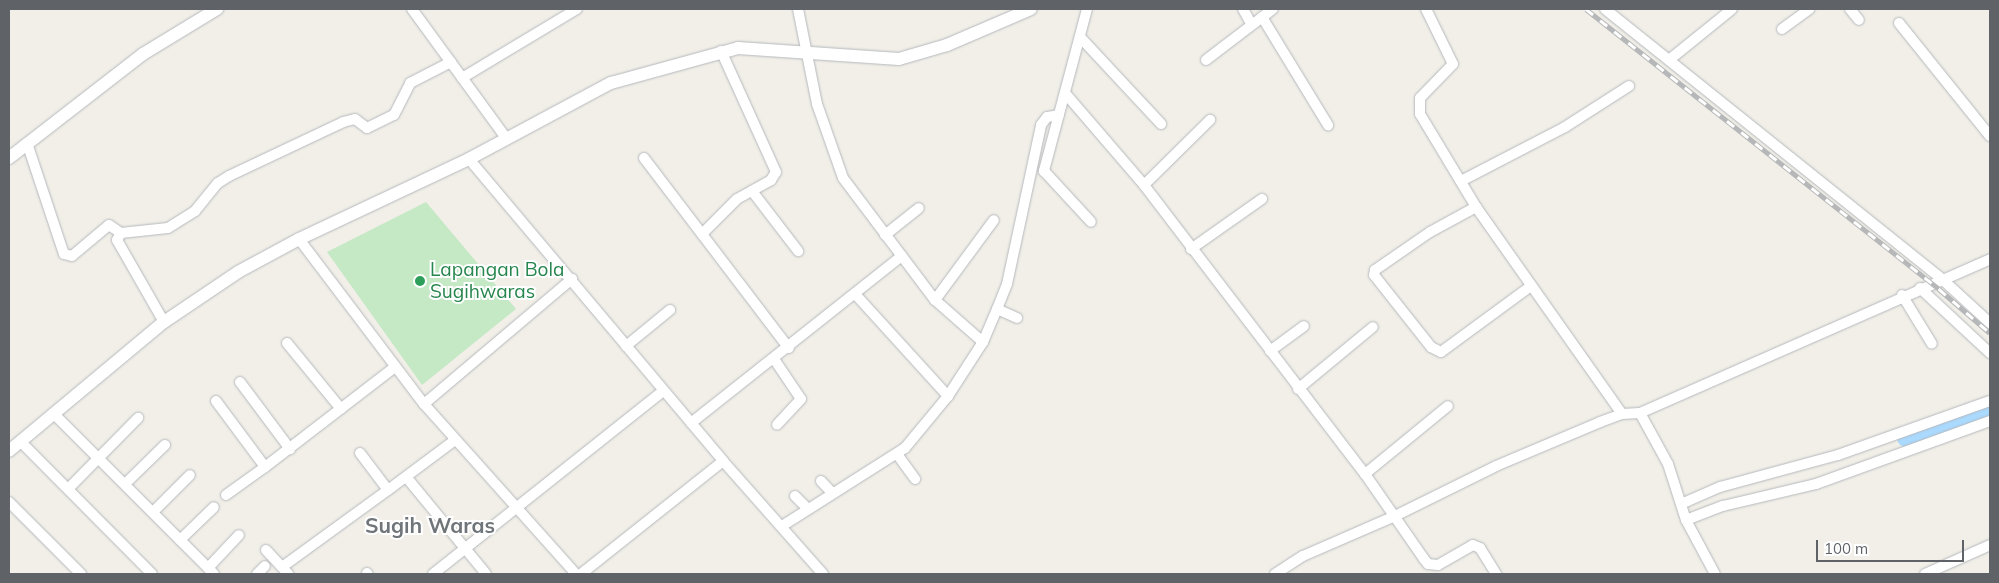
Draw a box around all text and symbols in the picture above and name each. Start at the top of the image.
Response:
place label: Lapangan Bola Sugihwaras [430,259,564,303]
marker: Lapangan Bola Sugihwaras [414,275,426,287]
district label: Sugih Waras [365,512,495,538]
scale bar [1819,530,1966,562]
text: 100 m [1824,539,1868,558]

